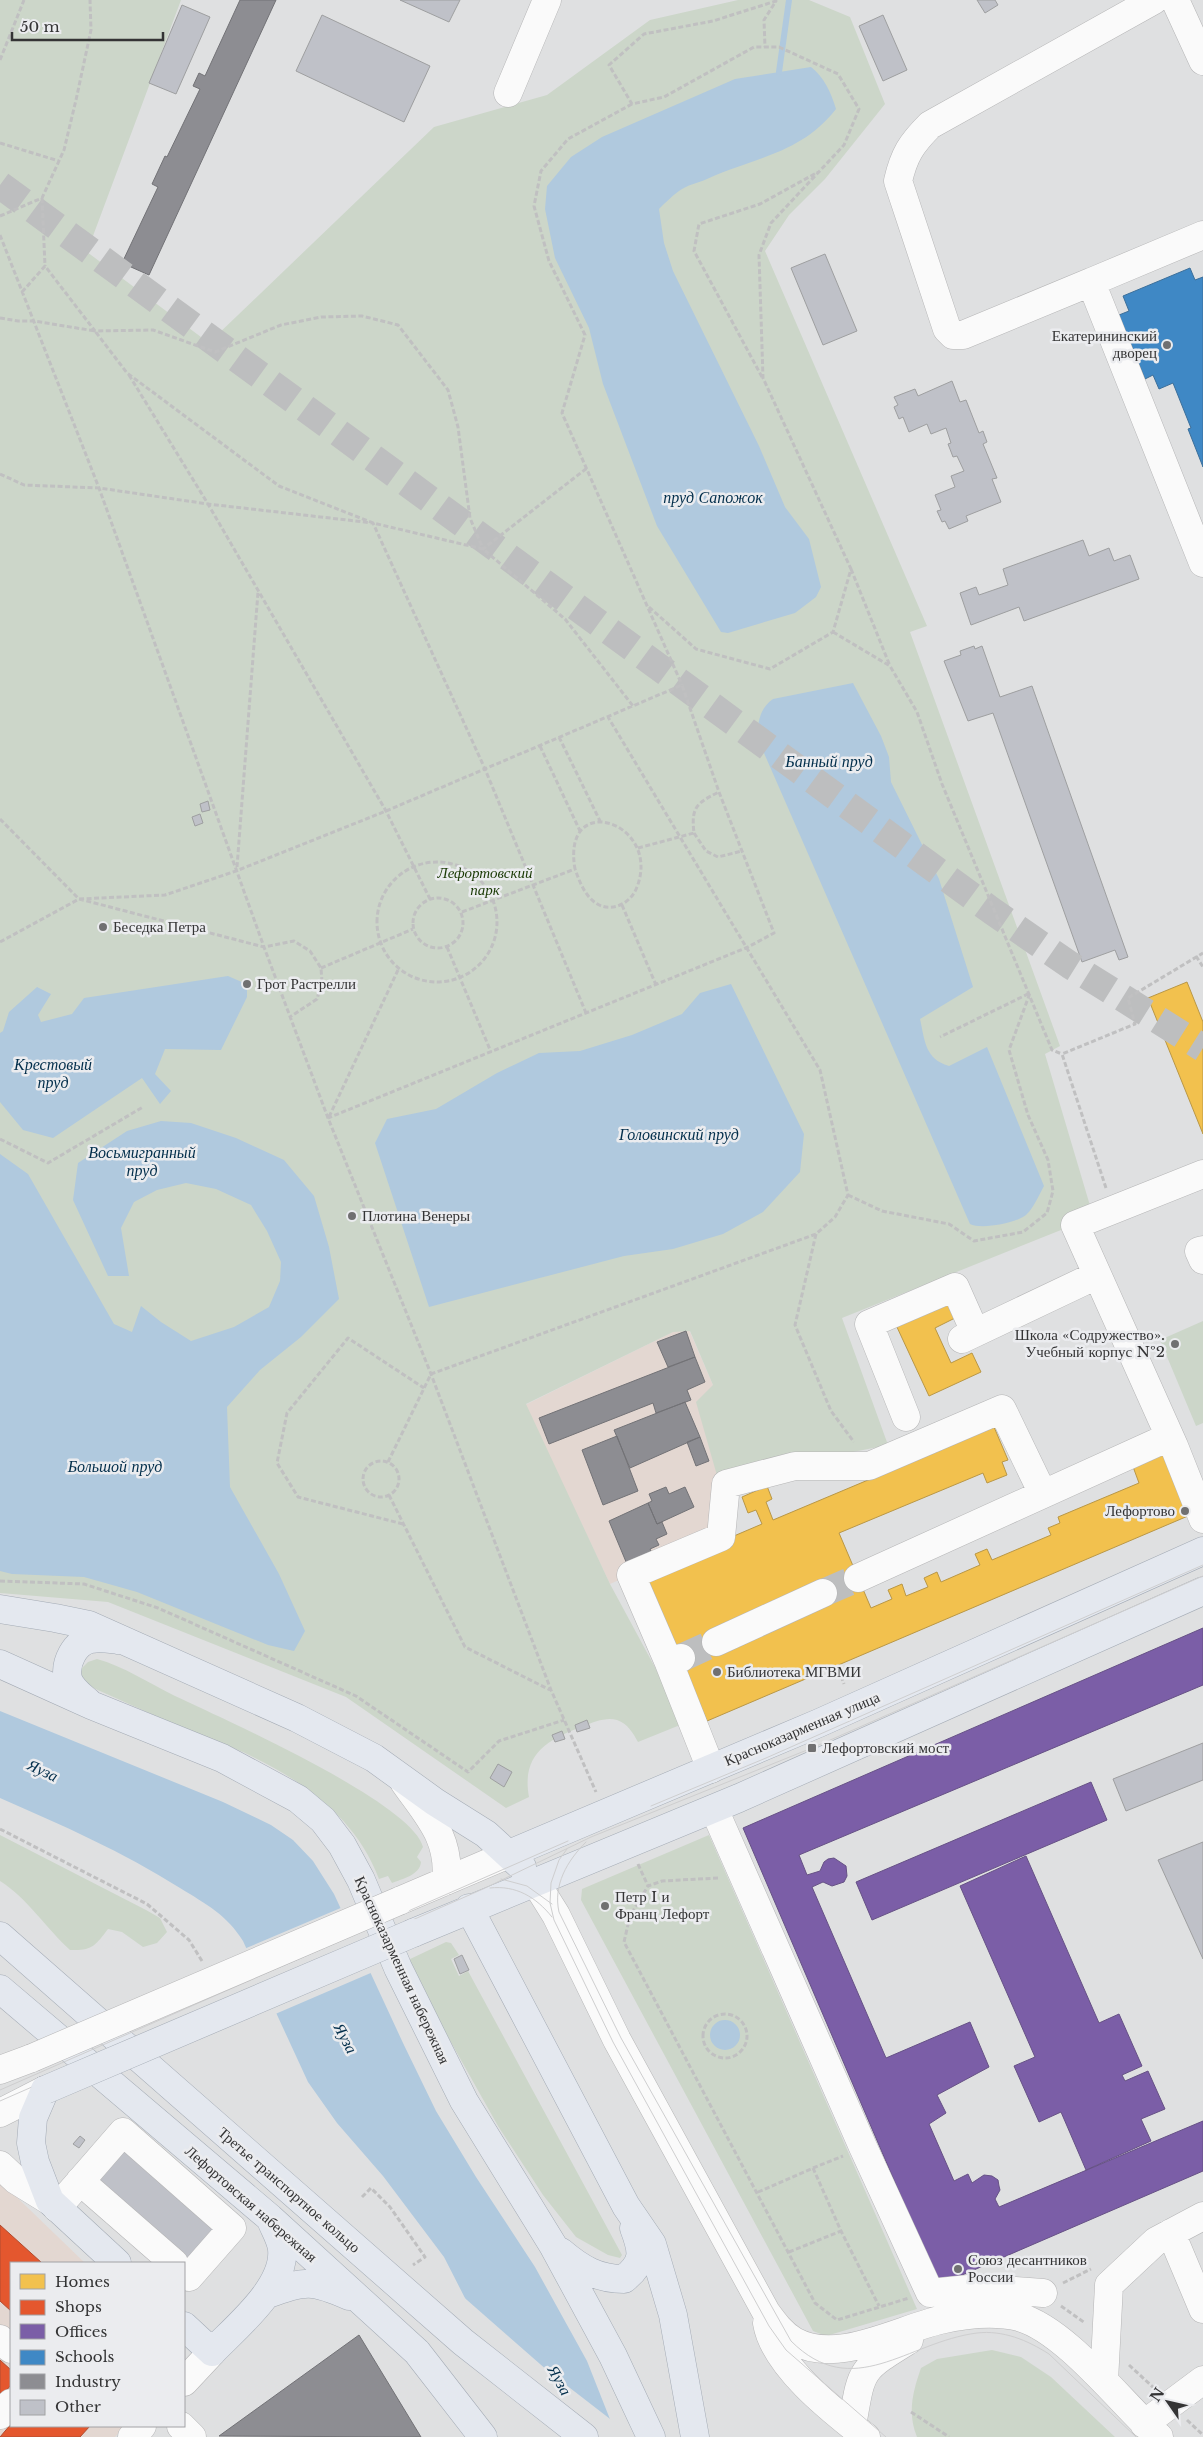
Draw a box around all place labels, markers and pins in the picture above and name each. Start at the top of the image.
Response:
place label: Екатерининский дворец [1052,326,1157,362]
marker: Екатерининский дворец [1161,339,1173,351]
place label: Беседка Петра [113,917,206,936]
marker: Беседка Петра [97,921,109,933]
place label: Грот Растрелли [257,974,356,993]
marker: Грот Растрелли [241,978,253,990]
place label: Плотина Венеры [362,1206,470,1225]
marker: Плотина Венеры [346,1210,358,1222]
place label: Школа «Содружество». Учебный корпус №2 [1015,1325,1165,1361]
marker: Школа «Содружество». Учебный корпус №2 [1169,1338,1181,1350]
place label: Лефортово [1105,1501,1175,1520]
marker: Лефортово [1179,1505,1191,1517]
place label: Библиотека МГВМИ [727,1662,861,1681]
marker: Библиотека МГВМИ [711,1666,723,1678]
place label: Лефортовский мост [822,1738,950,1757]
marker: Лефортовский мост [806,1742,818,1754]
place label: Петр I и Франц Лефорт [615,1887,710,1923]
marker: Петр I и Франц Лефорт [599,1900,611,1912]
place label: Союз десантников России [968,2250,1087,2286]
marker: Союз десантников России [952,2263,964,2275]

